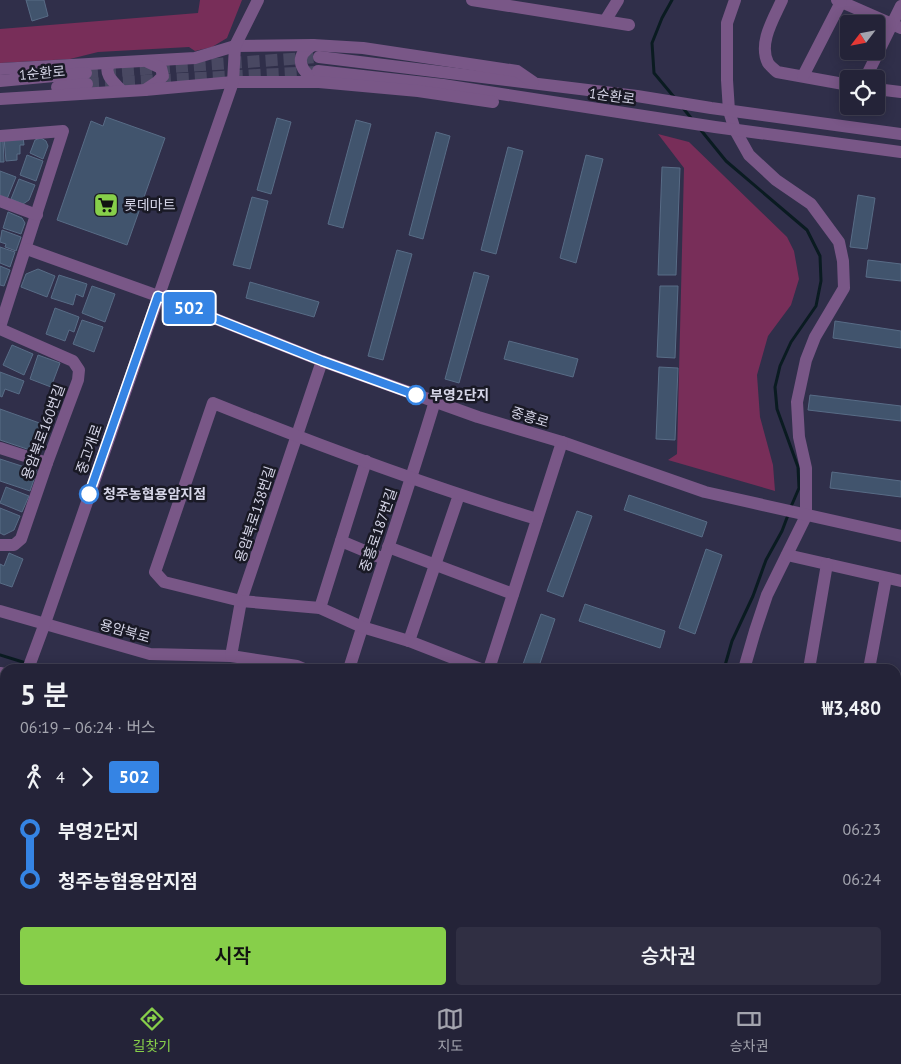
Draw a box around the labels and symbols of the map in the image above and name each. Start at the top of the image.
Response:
north arrow [840,15,885,60]
street label: 1순환로 [18,62,66,84]
street label: 1순환로 [588,84,636,108]
supermarket icon: 롯데마트 [93,192,119,218]
place label: 롯데마트 [124,196,176,214]
line badge: 502 [160,292,218,324]
street label: 용암북로160번길 [17,382,69,482]
marker: 부영2단지 [406,385,426,405]
place label: 부영2단지 [430,386,489,404]
street label: 중흥로 [509,403,551,431]
street label: 중고개로 [72,422,106,476]
street label: 용암북로138번길 [231,464,279,564]
marker: 청주농협용암지점 [79,484,99,504]
place label: 청주농협용암지점 [103,485,206,503]
street label: 중흥로187번길 [355,486,401,574]
street label: 용암북로 [98,615,152,647]

